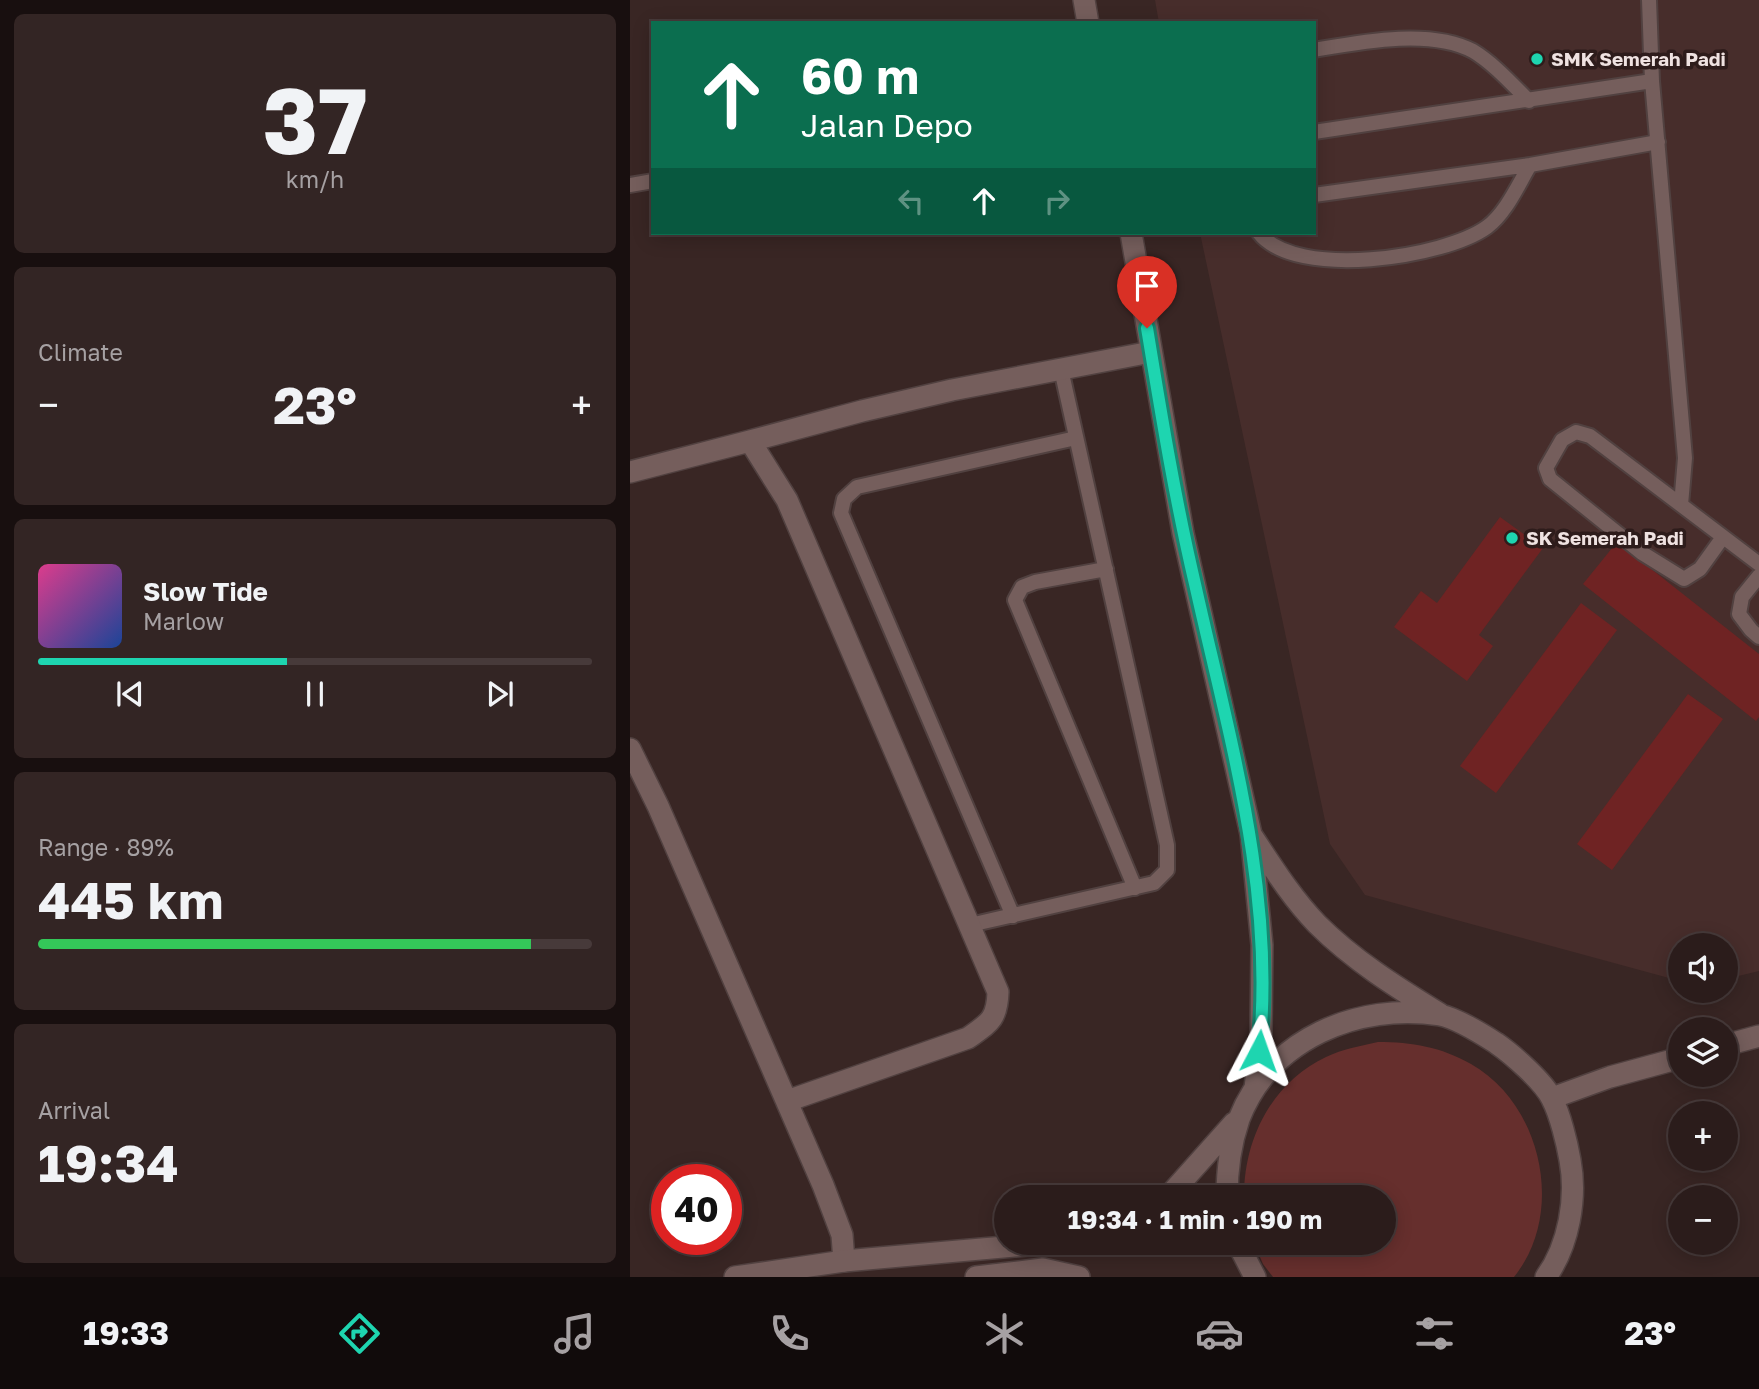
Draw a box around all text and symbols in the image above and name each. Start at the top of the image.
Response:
text: 60 m [801,46,919,105]
place label: SMK Semerah Padi [1551,47,1726,70]
icon: ahead [686,49,777,140]
marker: SMK Semerah Padi [1529,51,1545,67]
text: 37 [262,65,368,174]
text: Jalan Depo [801,106,973,144]
text: km/h [286,165,344,193]
icon: left [892,182,930,220]
icon: ahead [965,182,1003,220]
icon: right [1038,182,1076,220]
pin [1117,256,1177,328]
icon: arrive [1128,267,1166,305]
text: Climate [38,338,123,366]
text: 23° [273,373,357,435]
text: − [38,382,59,427]
text: + [571,382,592,427]
place label: SK Semerah Padi [1526,526,1684,549]
marker: SK Semerah Padi [1504,530,1520,546]
text: Slow Tide [143,576,268,607]
text: Marlow [143,607,224,635]
icon: previous [111,675,149,713]
icon: pause [296,675,334,713]
icon: next [481,675,519,713]
text: Range · 89% [38,833,174,861]
text: 445 km [38,868,223,930]
map controls [1668,933,1738,1255]
button: sound [1668,933,1738,1003]
position arrow [1222,1014,1296,1088]
button: layers [1668,1017,1738,1087]
text: Arrival [38,1096,110,1124]
button: + [1668,1101,1738,1171]
text: 19:34 [38,1131,179,1193]
speed limit sign: 40 [651,1164,742,1255]
button: − [1668,1185,1738,1255]
text: 19:34 · 1 min · 190 m [1068,1204,1322,1235]
icon: directions [335,1309,384,1358]
icon: music [550,1309,599,1358]
icon: phone [765,1309,814,1358]
icon: climate [980,1309,1029,1358]
icon: car [1195,1309,1244,1358]
icon: filters [1410,1309,1459,1358]
text: 19:33 [83,1314,169,1352]
text: 23° [1625,1314,1676,1352]

